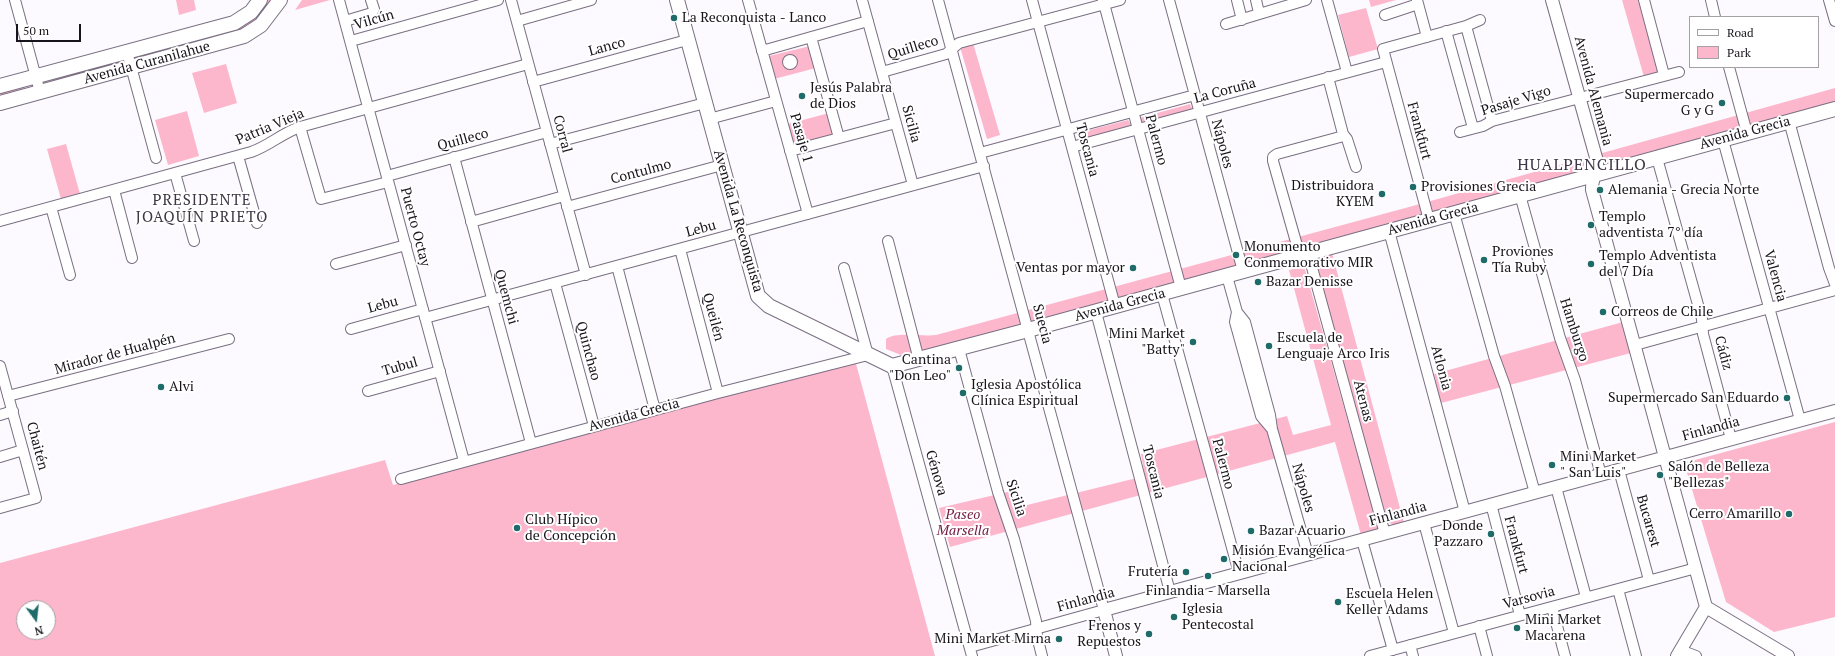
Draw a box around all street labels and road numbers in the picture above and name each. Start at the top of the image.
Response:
street label: Vilcún [352,6,396,34]
street label: Quilleco [886,32,940,64]
street label: Lanco [587,34,627,60]
street label: Avenida Alemania [1570,34,1616,148]
street label: Avenida Curanilahue [82,38,212,88]
street label: La Coruña [1192,75,1258,107]
street label: Pasaje Vigo [1479,82,1553,120]
street label: Frankfurt [1403,100,1435,162]
street label: Sicilia [898,103,924,145]
street label: Patria Vieja [233,105,307,149]
street label: Pasaje 1 [786,111,816,165]
street label: Corral [549,113,575,155]
street label: Palermo [1141,113,1171,167]
street label: Avenida Grecia [1698,113,1792,153]
street label: Nápoles [1207,118,1237,170]
street label: Toscania [1072,121,1102,179]
street label: Quilleco [436,125,490,155]
street label: Avenida La Reconquista [710,148,766,294]
street label: Contulmo [609,156,673,188]
street label: Puerto Octay [396,186,434,268]
street label: Avenida Grecia [1386,199,1480,239]
street label: Lebu [684,217,718,241]
street label: Valencia [1760,248,1790,304]
street label: Quemchi [491,268,521,326]
street label: Avenida Grecia [1073,285,1167,325]
street label: Queilén [699,291,727,343]
street label: Lebu [366,293,400,317]
street label: Hamburgo [1556,296,1592,364]
street label: Suecia [1029,302,1055,346]
street label: Quinchao [572,320,604,382]
street label: Mirador de Hualpén [53,330,177,378]
street label: Cádiz [1710,334,1736,372]
street label: Atlonia [1427,344,1455,392]
street label: Tubul [380,354,420,380]
street label: Atenas [1349,378,1377,424]
street label: Avenida Grecia [587,395,681,435]
street label: Finlandia [1680,413,1742,445]
street label: Chaitén [23,420,51,472]
street label: Palermo [1208,437,1238,491]
street label: Toscania [1138,443,1168,501]
street label: Génova [921,448,951,498]
street label: Nápoles [1288,462,1318,514]
street label: Sicilia [1002,477,1030,519]
street label: Bucarest [1632,493,1664,549]
street label: Finlandia [1367,498,1429,530]
street label: Frankfurt [1500,514,1532,576]
street label: Varsovia [1501,583,1557,613]
street label: Finlandia [1055,584,1117,616]

